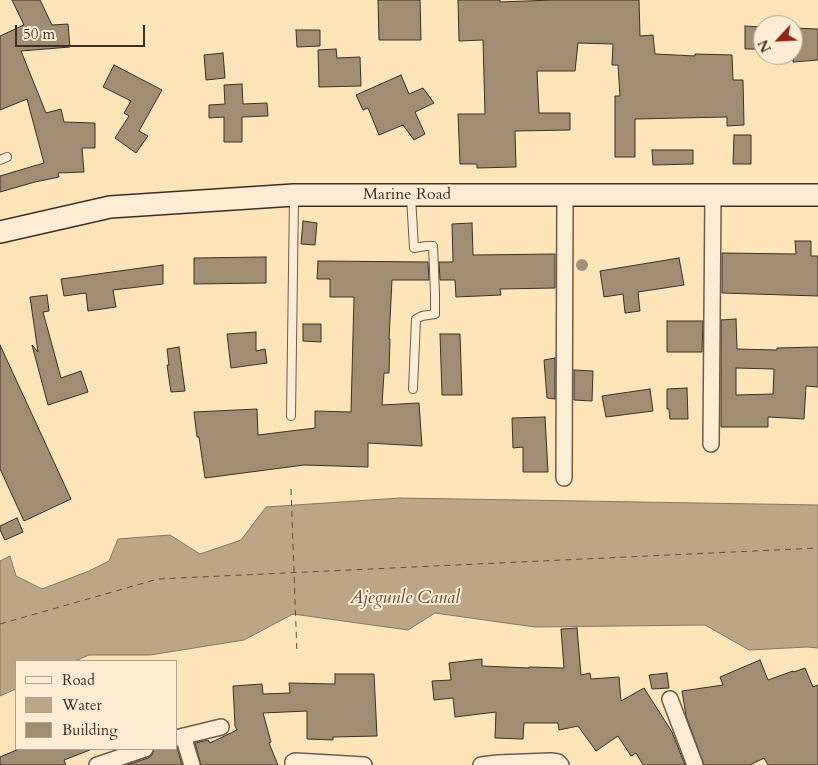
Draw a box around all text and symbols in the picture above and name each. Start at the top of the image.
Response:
scale bar [18,15,148,47]
north arrow [753,15,803,65]
text: 50 m [23,24,55,44]
text: N [754,37,776,56]
street label: Marine Road [363,185,451,205]
water label: Ajegunle Canal [350,588,460,610]
legend [15,660,178,750]
text: Road [62,670,95,690]
text: Water [62,695,102,715]
text: Building [62,720,118,740]

